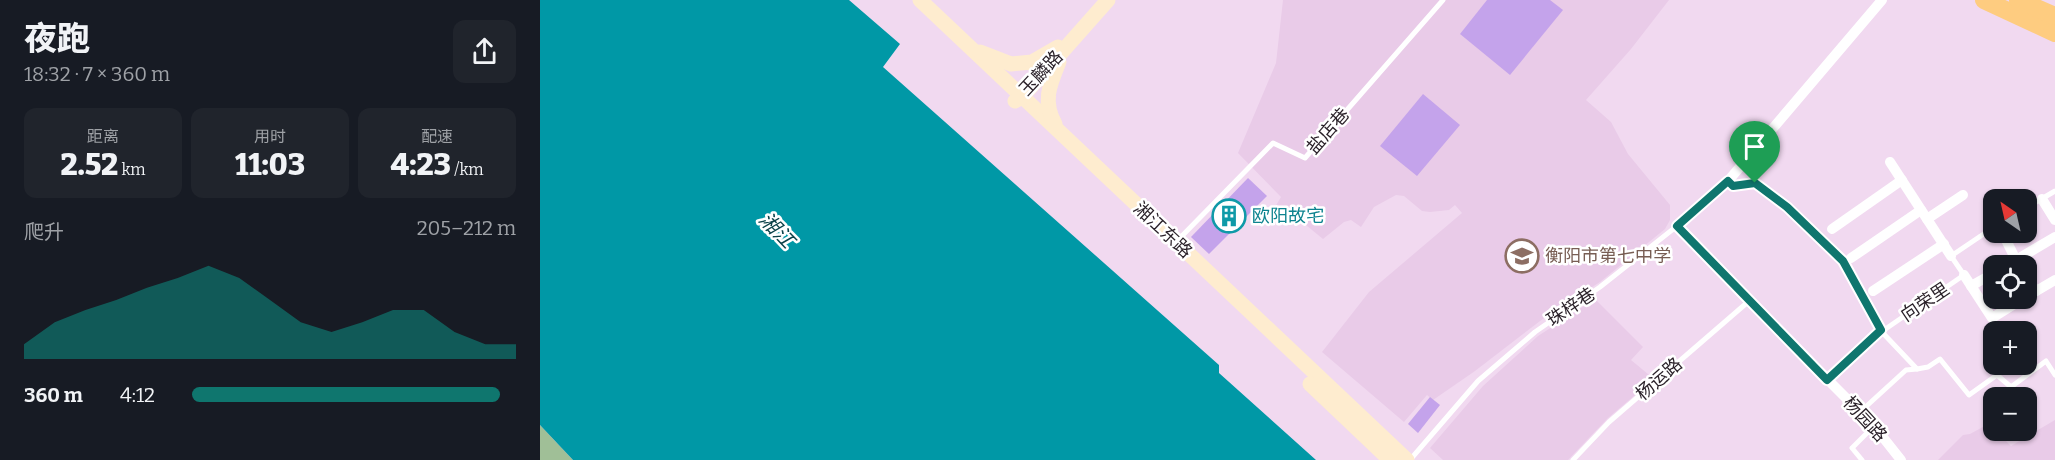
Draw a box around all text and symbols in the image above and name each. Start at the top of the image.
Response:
text: 夜跑 [24,19,90,59]
button: share [453,20,516,83]
street label: 玉麟路 [1015,46,1067,100]
text: 18:32 · 7 × 360 m [24,62,170,86]
street label: 盐店巷 [1302,103,1354,159]
pin [1729,121,1780,183]
text: 距离 [87,127,119,146]
text: 用时 [254,127,286,146]
text: 配速 [421,127,453,146]
icon: arrive [1738,130,1771,163]
text: 2.52 [60,147,118,183]
text: 11:03 [235,147,305,183]
text: 4:23 [391,147,451,183]
text: km [118,160,146,179]
text: /km [451,160,483,179]
north arrow [1983,189,2037,243]
map controls [1983,189,2037,441]
street label: 湘江东路 [1129,197,1197,263]
building icon: 欧阳故宅 [1211,198,1247,234]
place label: 欧阳故宅 [1252,205,1324,227]
water label: 湘江 [754,207,801,254]
text: 205–212 m [417,216,516,240]
text: 爬升 [24,220,64,244]
school or university icon: 衡阳市第七中学 [1504,238,1540,274]
place label: 衡阳市第七中学 [1545,245,1671,267]
button: locate [1983,255,2037,309]
street label: 向荣里 [1896,278,1954,326]
street label: 珠梓巷 [1542,283,1600,331]
button: + [1983,321,2037,375]
street label: 杨运路 [1631,353,1687,405]
text: 360 m [24,383,83,407]
text: 4:12 [120,383,155,407]
button: − [1983,387,2037,441]
street label: 杨园路 [1839,392,1891,446]

